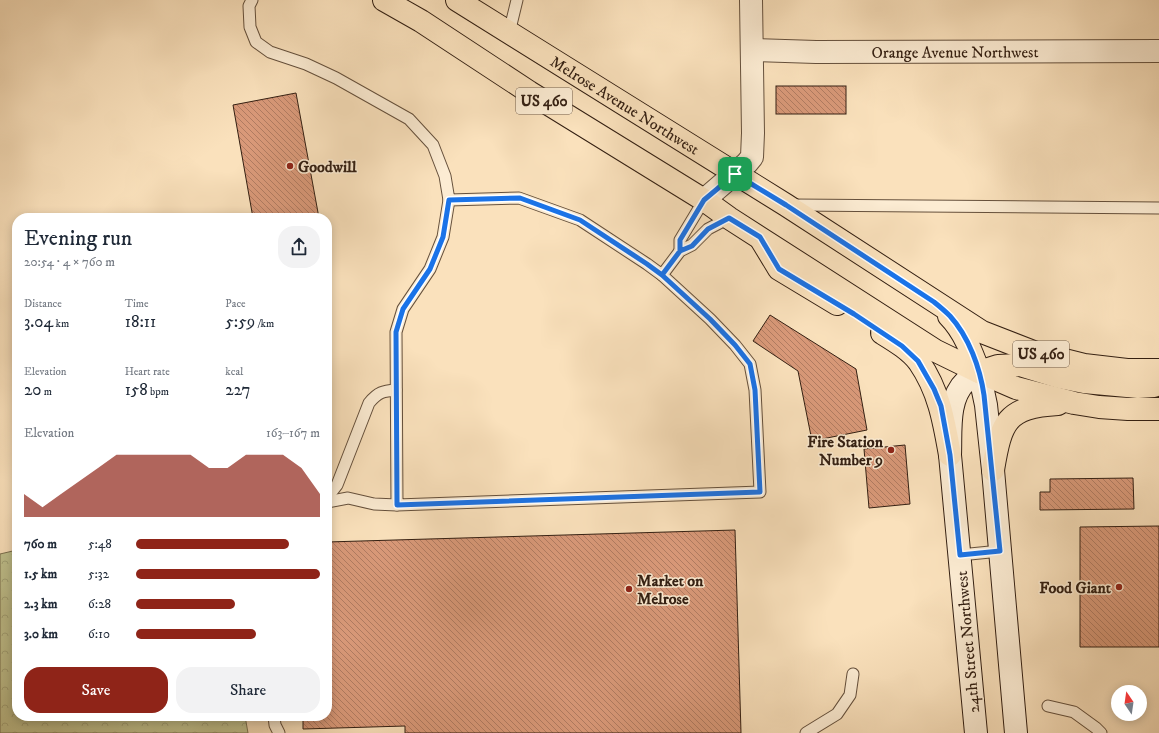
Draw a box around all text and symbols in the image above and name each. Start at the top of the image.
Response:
street label: Orange Avenue Northwest [871,42,1039,63]
street label: Melrose Avenue Northwest [546,52,703,159]
road number: US 460 [516,88,572,114]
place label: Goodwill [298,157,358,177]
pin [718,157,752,191]
marker: Goodwill [285,161,295,171]
icon: arrive [724,163,746,185]
text: Evening run [24,225,132,252]
button: share [278,226,320,268]
text: 20:54 · 4 × 760 m [24,254,115,270]
text: Distance [24,297,62,311]
text: Time [125,297,149,311]
text: Pace [225,297,246,311]
text: 3.04 [24,311,53,333]
text: 18:11 [125,311,156,333]
text: 5:59 [225,311,255,333]
text: km [53,317,69,331]
text: /km [255,317,274,331]
road number: US 460 [1013,341,1069,367]
text: Elevation [24,365,67,379]
text: Heart rate [125,365,170,379]
text: kcal [225,365,243,379]
text: 20 [24,379,42,401]
text: 158 [125,379,148,401]
text: 227 [225,379,251,401]
text: m [42,385,52,399]
text: bpm [148,385,169,399]
text: Elevation [24,425,74,441]
text: 163–167 m [266,425,320,441]
place label: Fire Station Number 9 [807,432,884,470]
marker: Fire Station Number 9 [886,445,896,455]
text: 760 m [24,536,57,552]
text: 5:48 [88,536,112,552]
text: 1.5 km [24,566,57,582]
text: 5:32 [88,566,109,582]
street label: 24th Street Northwest [952,570,984,714]
place label: Market on Melrose [637,571,704,609]
place label: Food Giant [1039,578,1112,598]
marker: Food Giant [1114,582,1124,592]
marker: Market on Melrose [624,584,634,594]
text: 2.3 km [24,596,58,612]
text: 6:28 [88,596,111,612]
text: 3.0 km [24,626,58,642]
text: 6:10 [88,626,110,642]
button: Save [24,667,168,713]
button: Share [176,667,320,713]
north arrow [1111,685,1147,721]
map controls [1111,685,1147,721]

